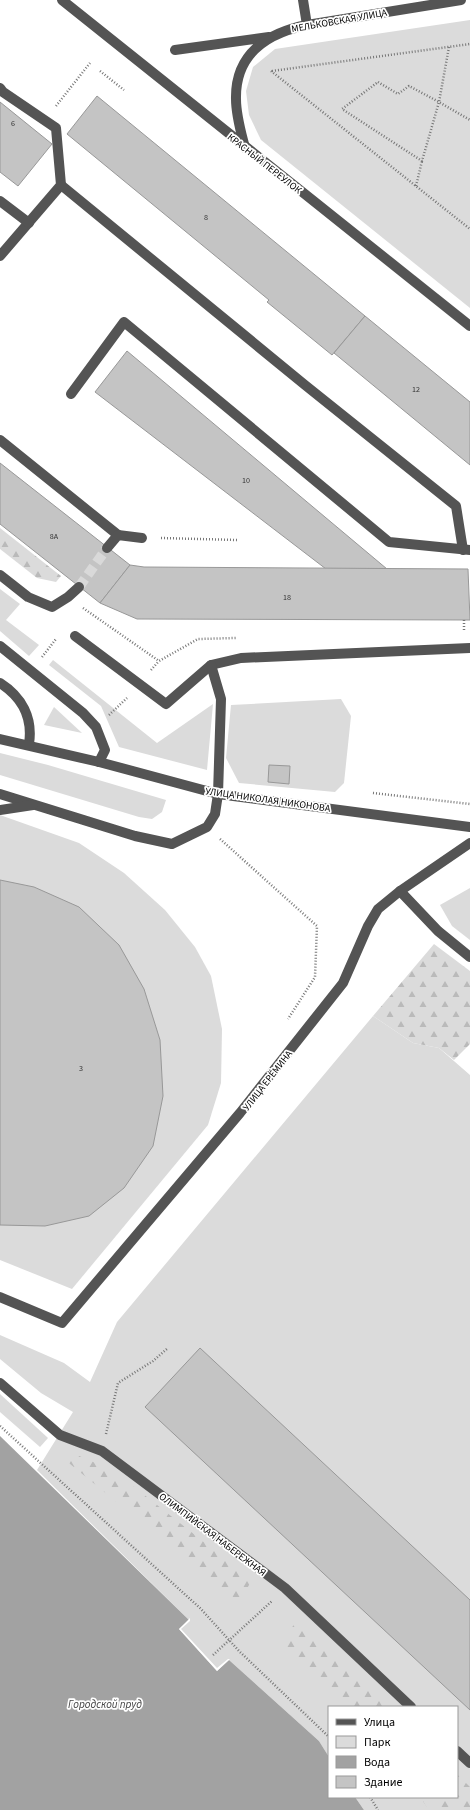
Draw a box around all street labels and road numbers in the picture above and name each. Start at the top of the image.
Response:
street label: МЕЛЬКОВСКАЯ УЛИЦА [290,6,389,36]
street label: КРАСНЫЙ ПЕРЕУЛОК [224,130,305,197]
street label: УЛИЦА НИКОЛАЯ НИКОНОВА [205,784,332,816]
street label: УЛИЦА ЕРЁМИНА [240,1047,296,1114]
street label: ОЛИМПИЙСКАЯ НАБЕРЕЖНАЯ [156,1490,269,1580]

